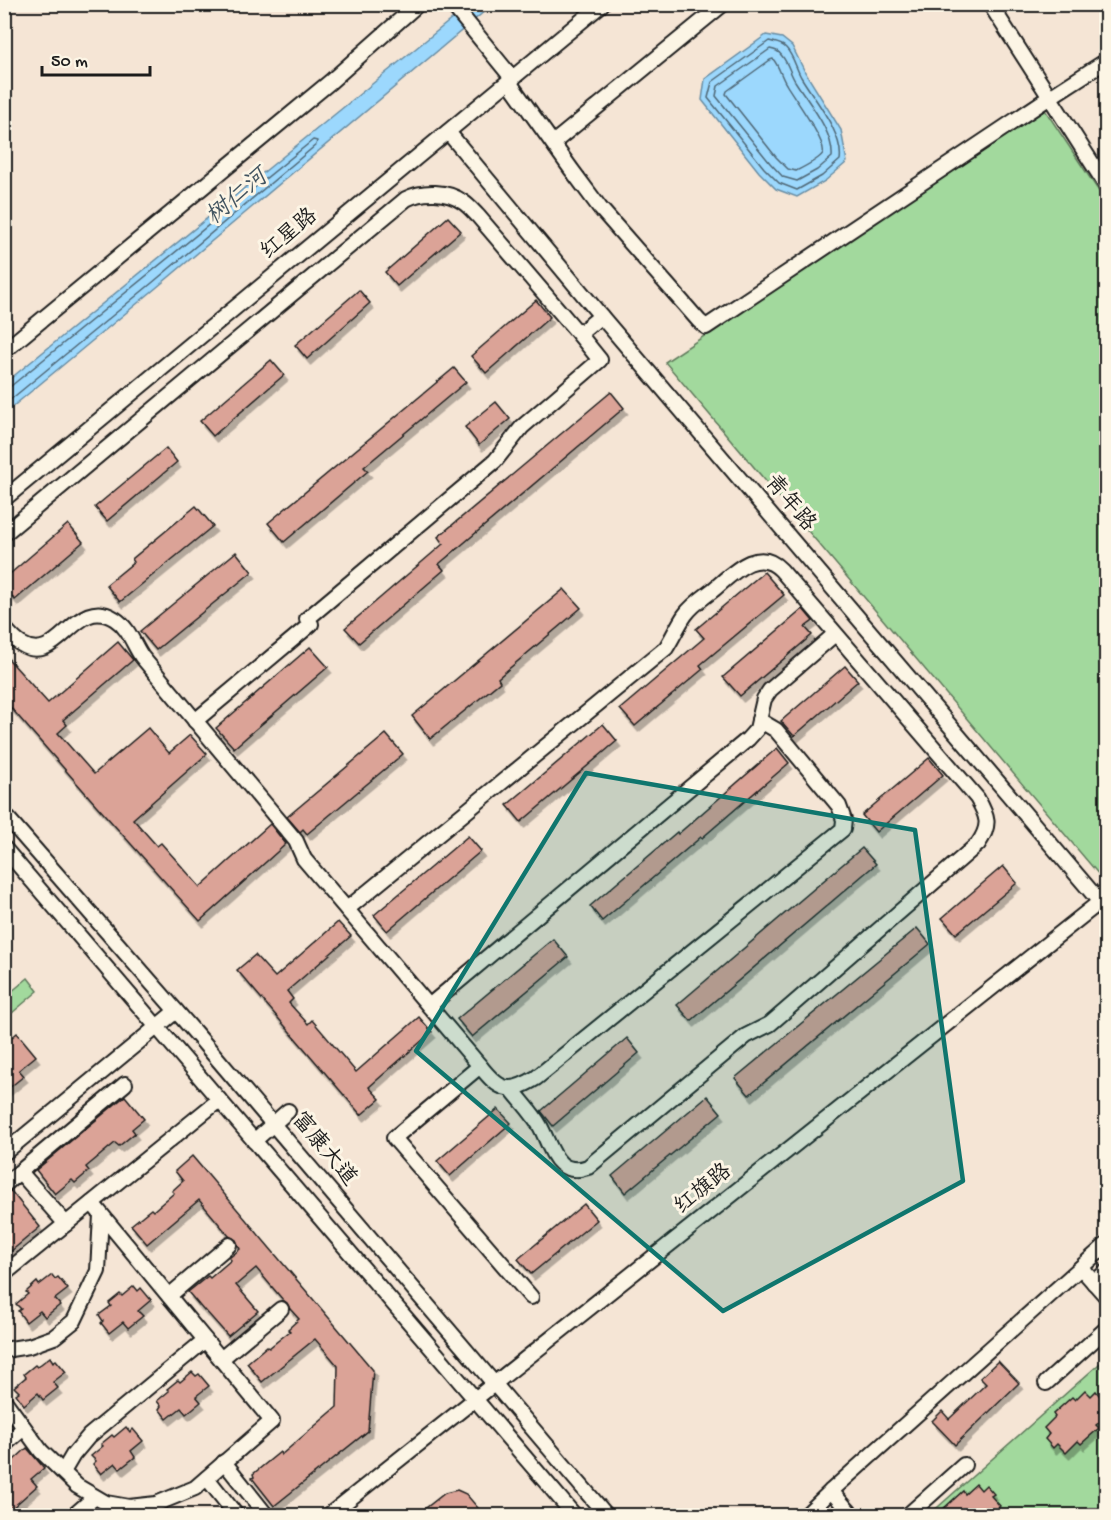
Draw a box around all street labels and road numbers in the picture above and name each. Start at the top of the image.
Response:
street label: 红星路 [255,202,324,266]
street label: 青年路 [758,469,822,538]
street label: 富康大道 [285,1107,362,1192]
street label: 红旗路 [669,1158,738,1221]

